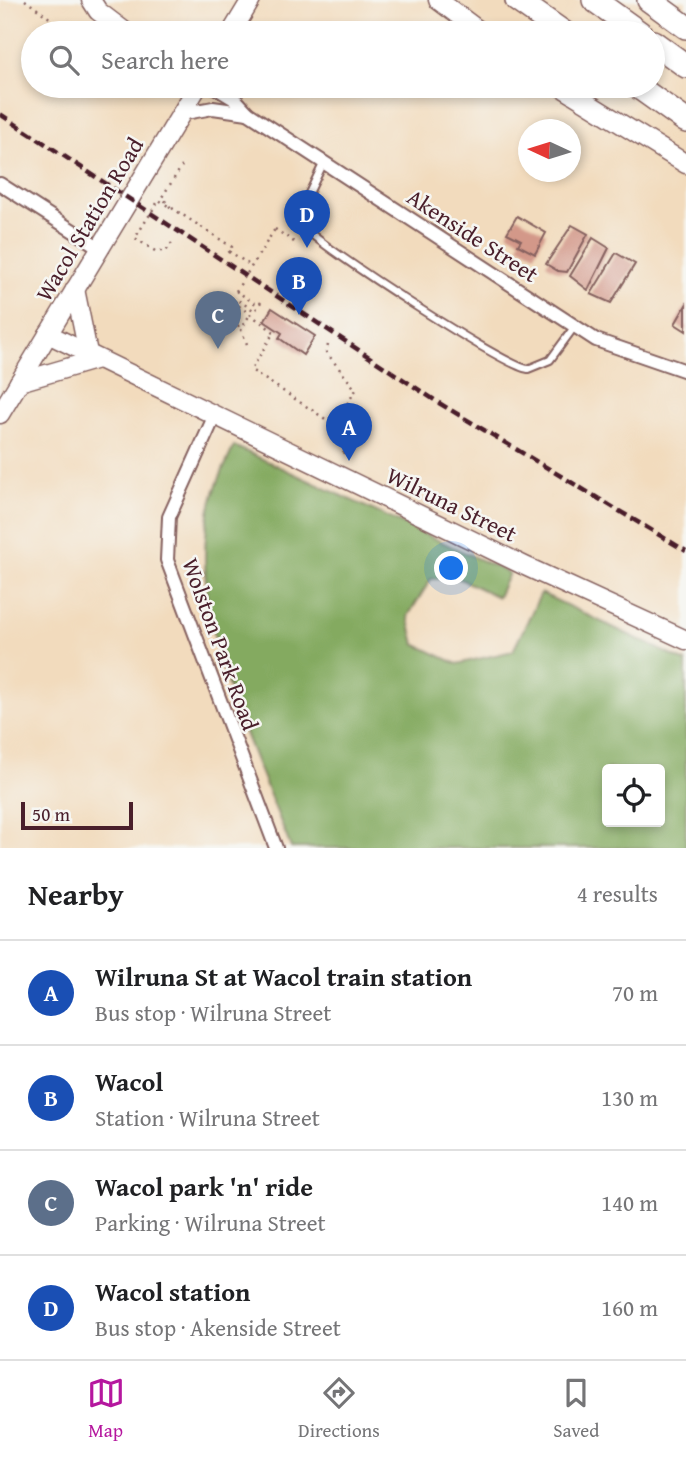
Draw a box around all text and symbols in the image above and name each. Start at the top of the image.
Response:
search box [21,21,665,98]
text: Search here [101,40,229,79]
icon: search [45,41,83,79]
north arrow [518,119,581,182]
street label: Wacol Station Road [27,130,151,307]
street label: Akenside Street [401,180,545,290]
pin: D [284,190,330,248]
pin: B [276,257,322,315]
pin: C [195,291,241,349]
pin: A [326,403,372,461]
street label: Wilruna Street [381,458,523,550]
your location [434,551,468,585]
street label: Wolston Park Road [174,553,268,736]
map controls [602,764,665,827]
button: locate [602,764,665,827]
scale bar [21,799,133,831]
text: 50 m [32,800,70,828]
text: Nearby [28,872,124,916]
text: 4 results [577,877,658,910]
text: Wilruna St at Wacol train station [95,957,472,996]
text: A [44,976,58,1009]
text: 70 m [612,976,658,1009]
text: Bus stop · Wilruna Street [95,996,331,1029]
text: Wacol [95,1062,163,1101]
text: B [44,1081,58,1114]
text: 130 m [601,1081,658,1114]
text: Station · Wilruna Street [95,1101,320,1134]
text: Wacol park 'n' ride [95,1167,313,1206]
text: C [44,1186,58,1219]
text: 140 m [601,1186,658,1219]
text: Parking · Wilruna Street [95,1206,326,1239]
text: Wacol station [95,1272,250,1311]
text: D [44,1291,58,1324]
text: 160 m [601,1291,658,1324]
text: Bus stop · Akenside Street [95,1311,341,1344]
tab: Map [87,1374,125,1444]
tab: Directions [298,1374,380,1444]
tab: Saved [553,1374,599,1444]

